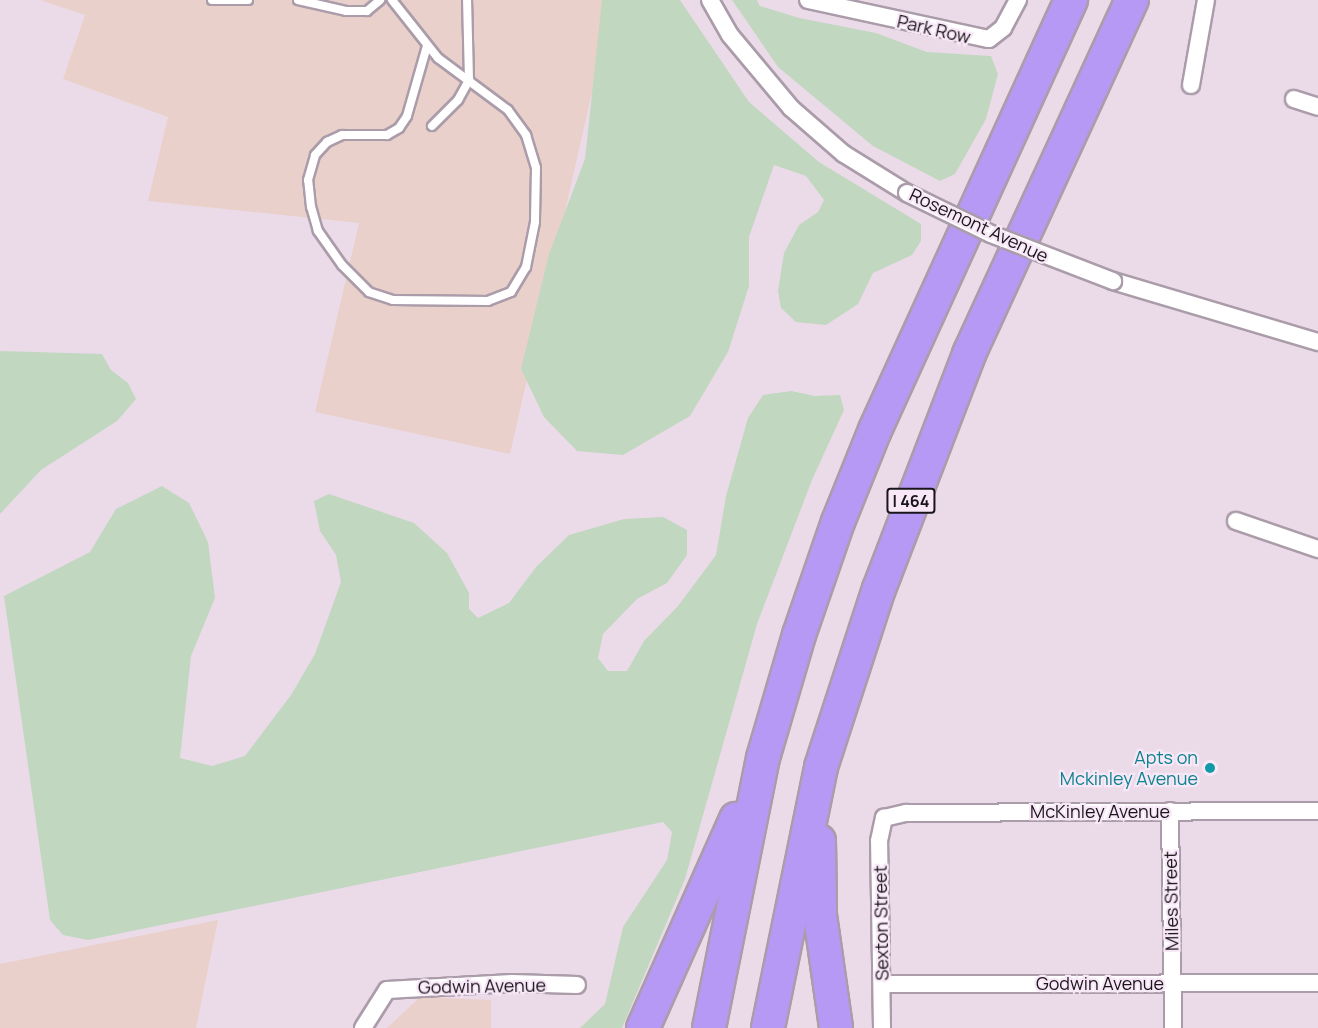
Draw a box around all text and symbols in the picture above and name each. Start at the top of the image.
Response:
street label: Park Row [895,10,973,48]
street label: Rosemont Avenue [906,183,1052,267]
road number: I 464 [886,488,936,514]
place label: Apts on Mckinley Avenue [1060,747,1198,789]
marker: Apts on Mckinley Avenue [1203,761,1217,775]
street label: McKinley Avenue [1030,800,1170,822]
street label: Miles Street [1159,851,1183,951]
street label: Sexton Street [869,865,893,981]
street label: Godwin Avenue [1036,972,1164,994]
street label: Godwin Avenue [418,974,546,998]

